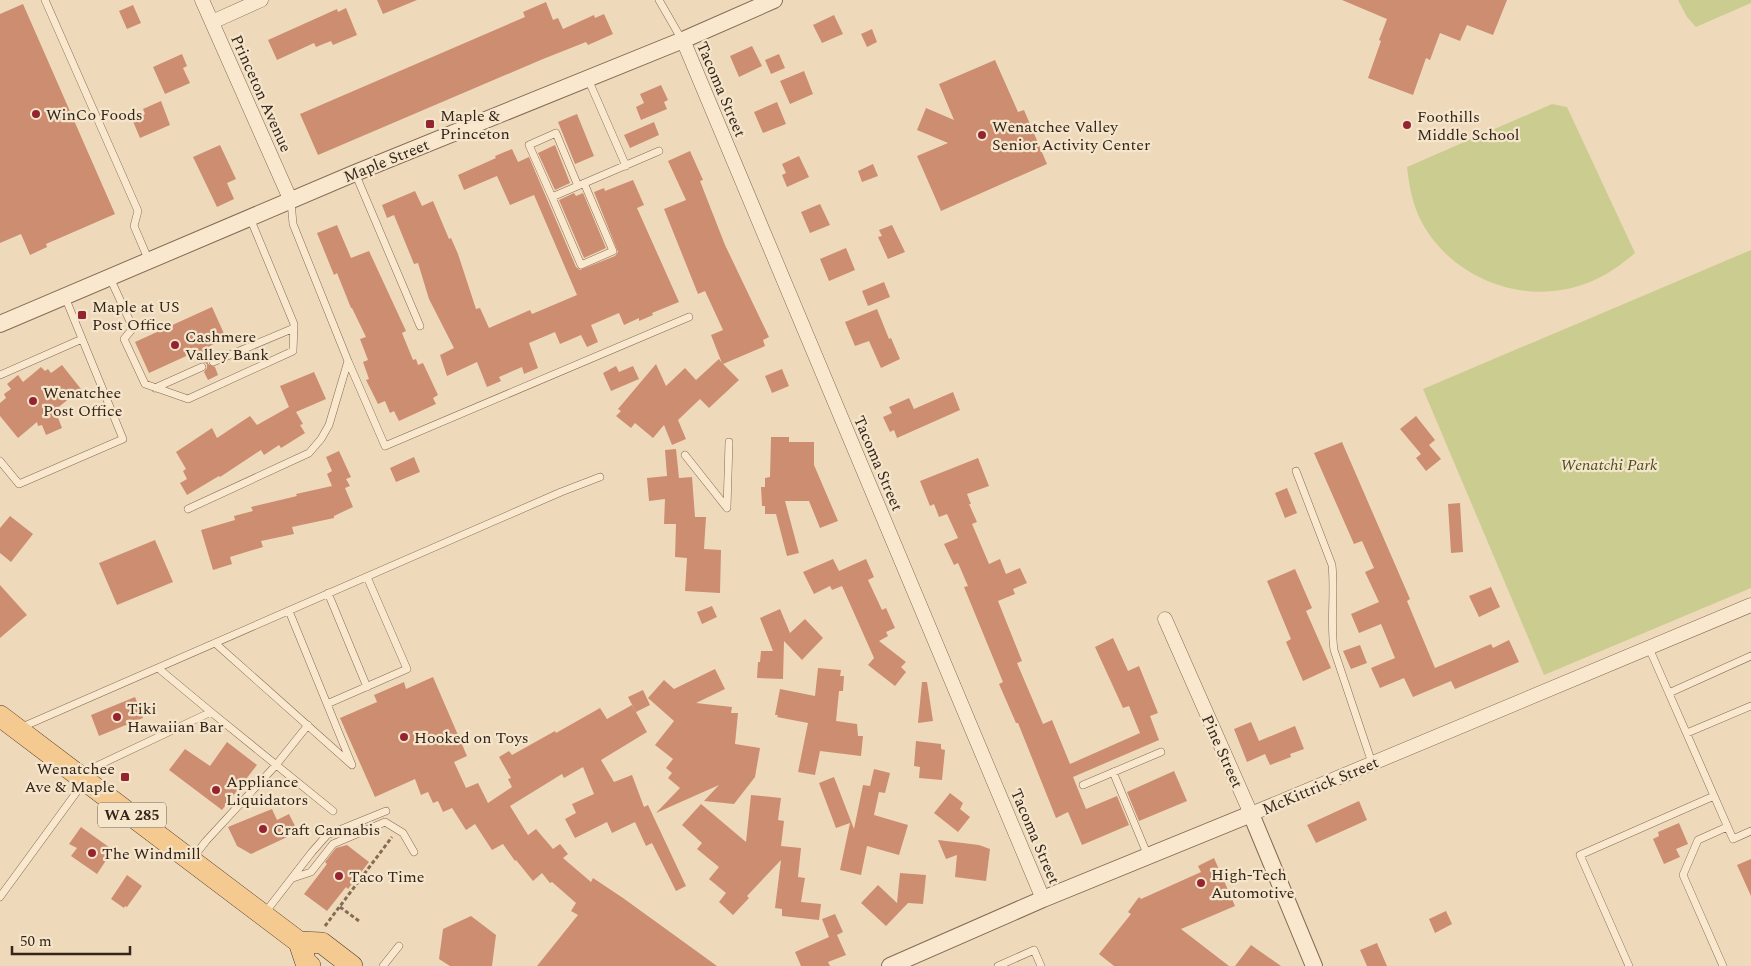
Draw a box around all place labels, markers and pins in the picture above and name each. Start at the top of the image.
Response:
place label: WinCo Foods [46,103,143,127]
place label: Maple & Princeton [440,104,510,146]
place label: Foothills Middle School [1417,105,1520,147]
marker: WinCo Foods [30,108,42,120]
place label: Wenatchee Valley Senior Activity Center [992,115,1150,157]
marker: Maple & Princeton [424,118,436,130]
marker: Foothills Middle School [1401,119,1413,131]
marker: Wenatchee Valley Senior Activity Center [976,129,988,141]
place label: Maple at US Post Office [92,295,180,337]
marker: Maple at US Post Office [76,309,88,321]
place label: Cashmere Valley Bank [185,325,269,367]
marker: Cashmere Valley Bank [169,339,181,351]
place label: Wenatchee Post Office [43,381,122,423]
marker: Wenatchee Post Office [27,395,39,407]
place label: Tiki Hawaiian Bar [127,697,224,739]
marker: Tiki Hawaiian Bar [111,711,123,723]
place label: Hooked on Toys [414,726,529,750]
marker: Hooked on Toys [398,731,410,743]
place label: Wenatchee Ave & Maple [24,757,115,799]
place label: Appliance Liquidators [226,770,308,812]
marker: Wenatchee Ave & Maple [119,771,131,783]
marker: Appliance Liquidators [210,784,222,796]
place label: Craft Cannabis [273,818,381,842]
marker: Craft Cannabis [257,823,269,835]
place label: The Windmill [102,842,201,866]
marker: The Windmill [86,847,98,859]
place label: High-Tech Automotive [1211,863,1294,905]
place label: Taco Time [349,865,425,889]
marker: Taco Time [333,870,345,882]
marker: High-Tech Automotive [1195,877,1207,889]

